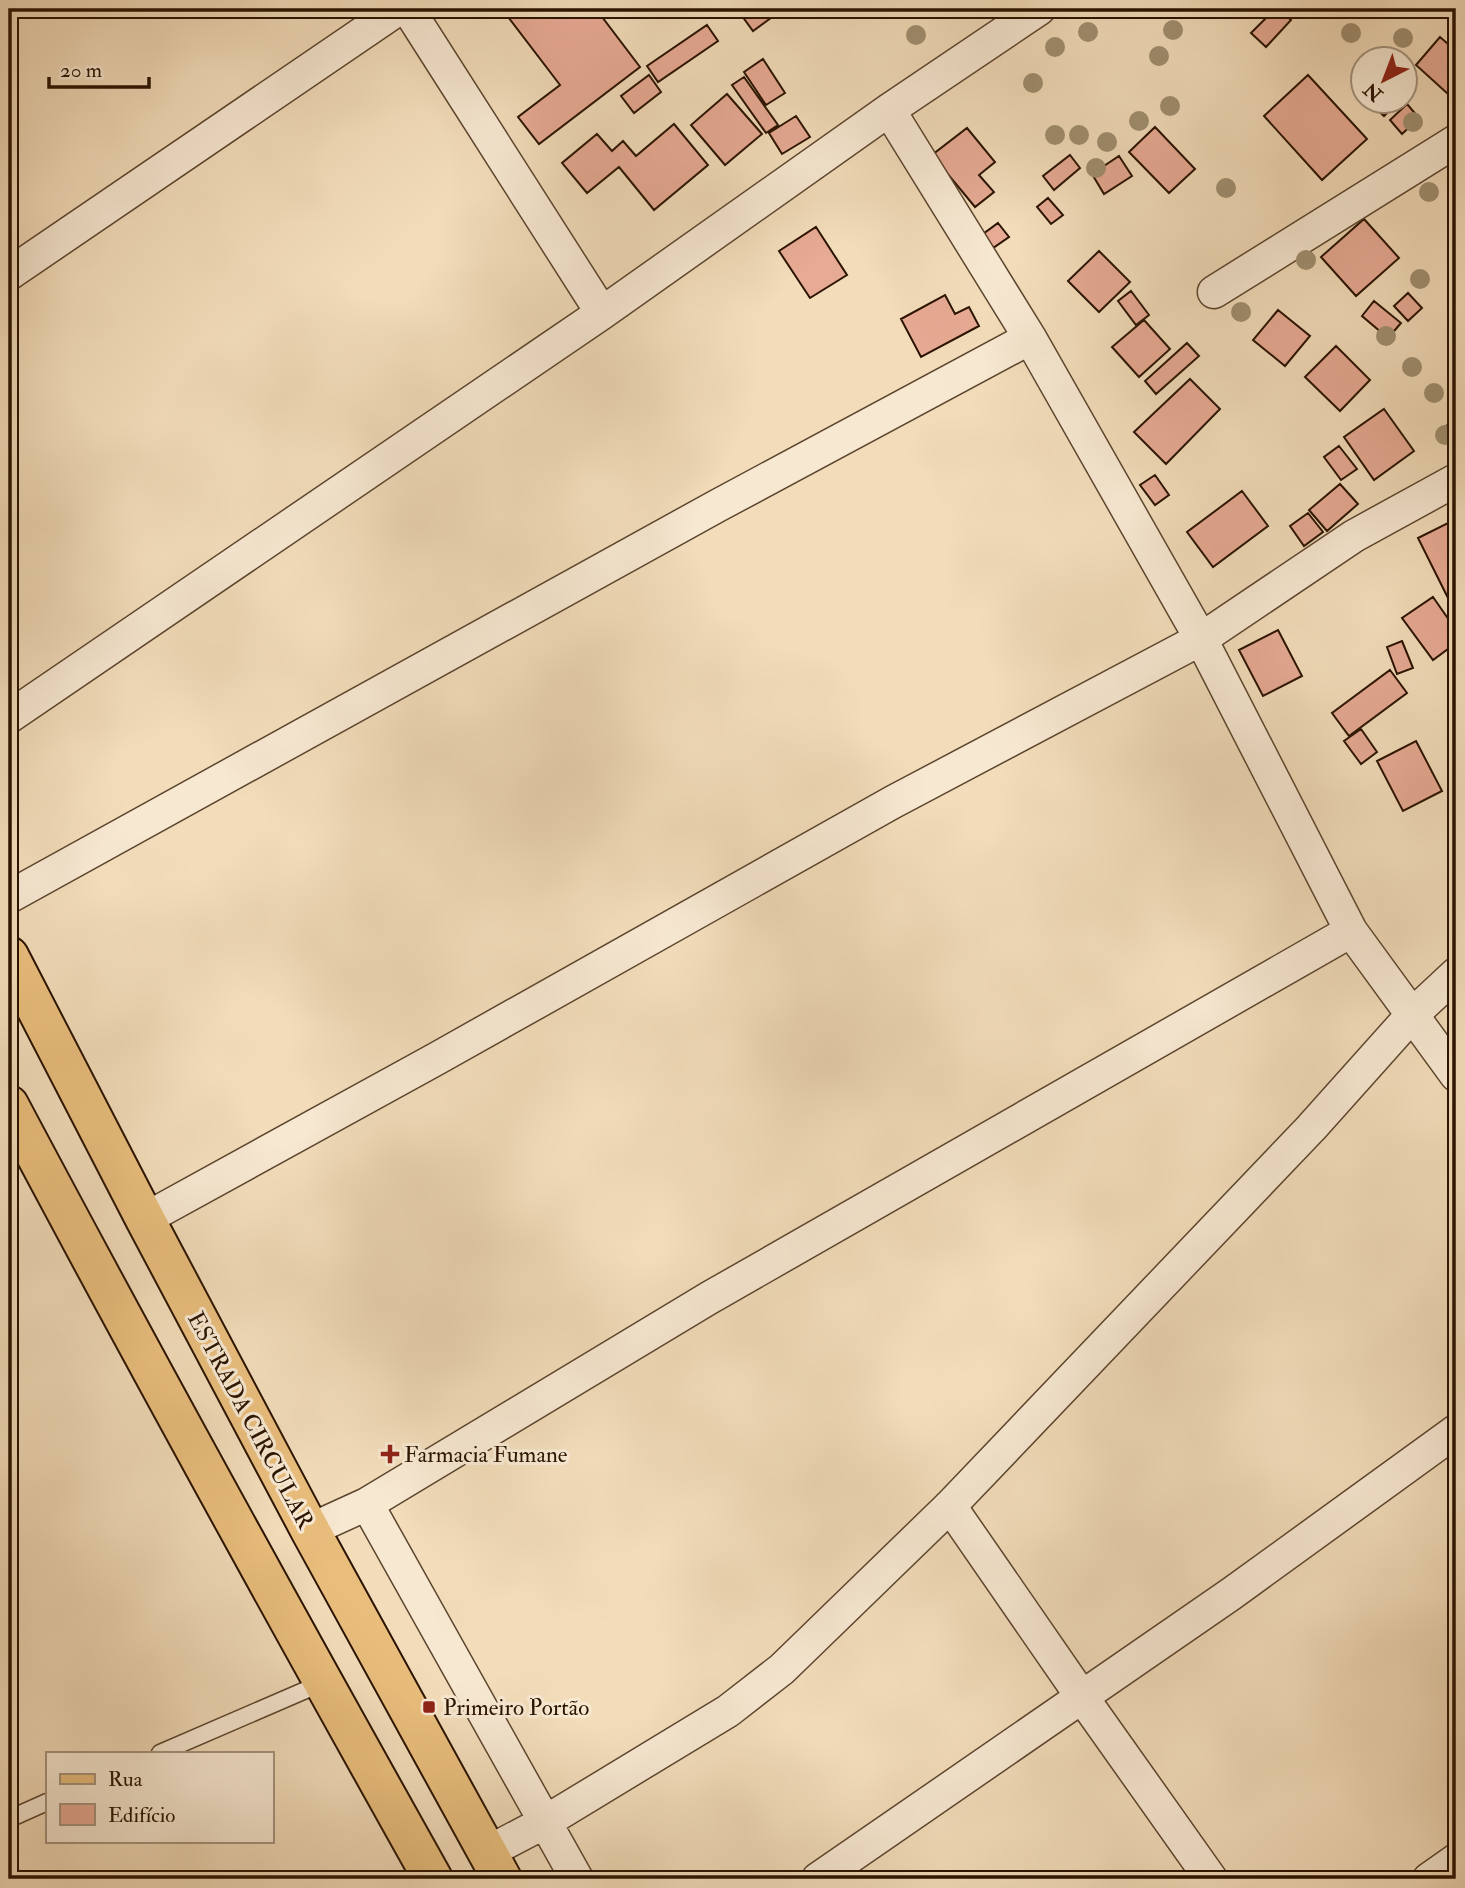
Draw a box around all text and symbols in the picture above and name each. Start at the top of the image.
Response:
scale bar [49,46,149,90]
north arrow [1350,46,1420,116]
text: 20 m [60,57,102,84]
text: N [1358,77,1388,107]
street label: ESTRADA CIRCULAR [181,1307,320,1534]
place label: Farmacia Fumane [404,1440,568,1469]
marker: Farmacia Fumane [382,1446,398,1462]
place label: Primeiro Portão [443,1693,589,1722]
marker: Primeiro Portão [421,1699,437,1715]
legend [46,1752,273,1842]
text: Rua [108,1766,143,1793]
text: Edifício [108,1802,175,1829]

